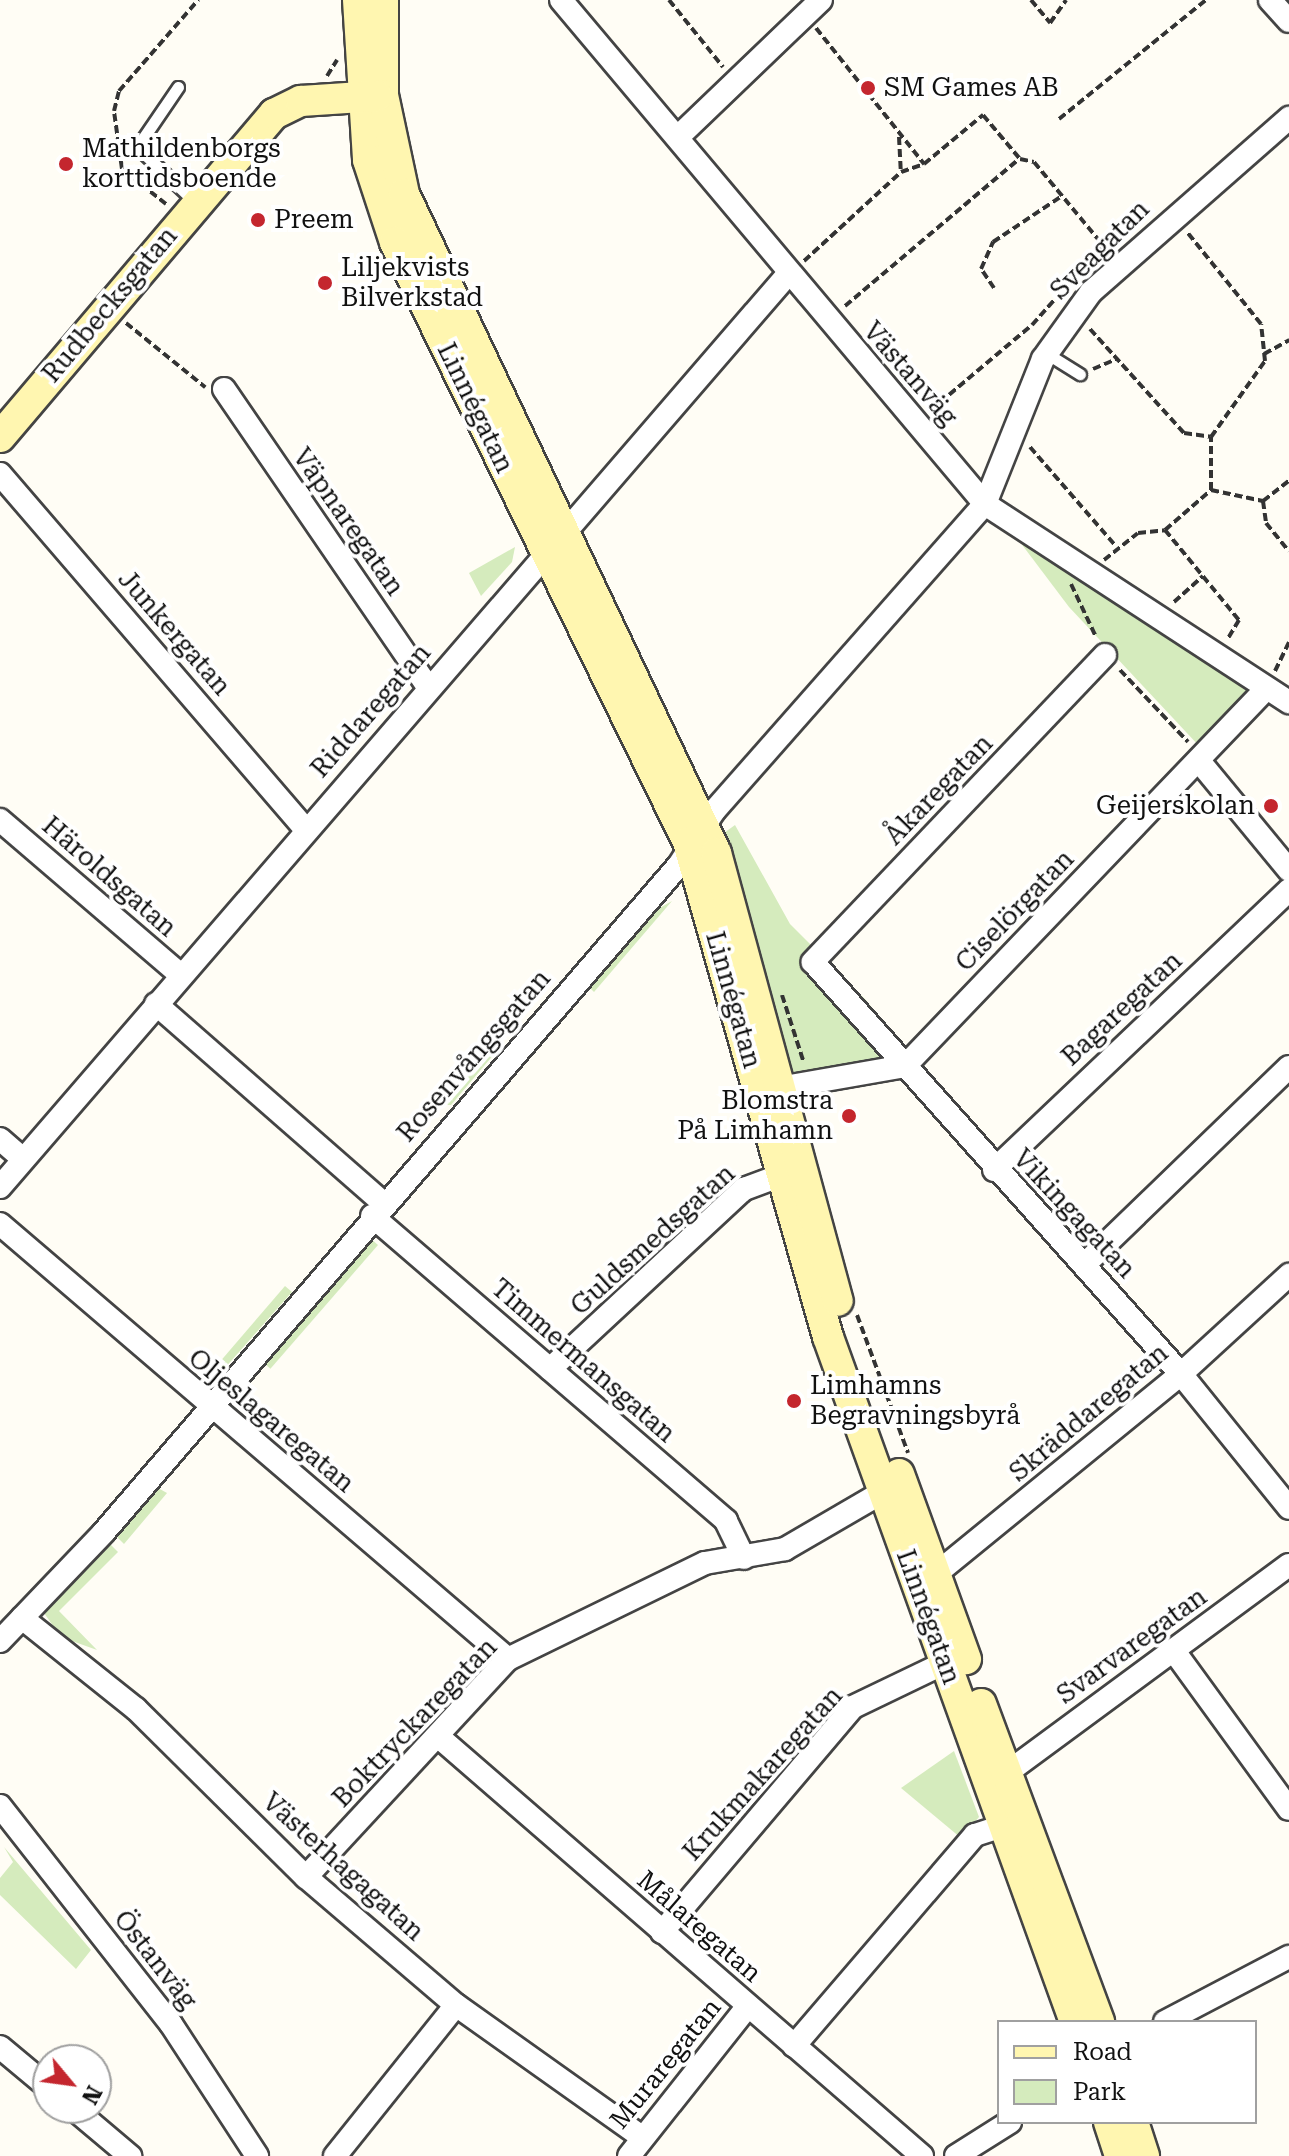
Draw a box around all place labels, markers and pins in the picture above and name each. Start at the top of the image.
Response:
place label: SM Games AB [884,72,1059,104]
marker: SM Games AB [859,79,877,97]
place label: Mathildenborgs korttidsboende [82,133,281,194]
marker: Mathildenborgs korttidsboende [57,155,75,173]
place label: Preem [274,204,354,236]
marker: Preem [249,211,267,229]
place label: Liljekvists Bilverkstad [341,252,483,314]
marker: Liljekvists Bilverkstad [316,274,334,292]
place label: Geijerskolan [1096,790,1255,822]
marker: Geijerskolan [1262,797,1280,815]
place label: Blomstra På Limhamn [677,1085,833,1146]
marker: Blomstra På Limhamn [840,1107,858,1125]
place label: Limhamns Begravningsbyrå [810,1370,1020,1432]
marker: Limhamns Begravningsbyrå [785,1392,803,1410]

